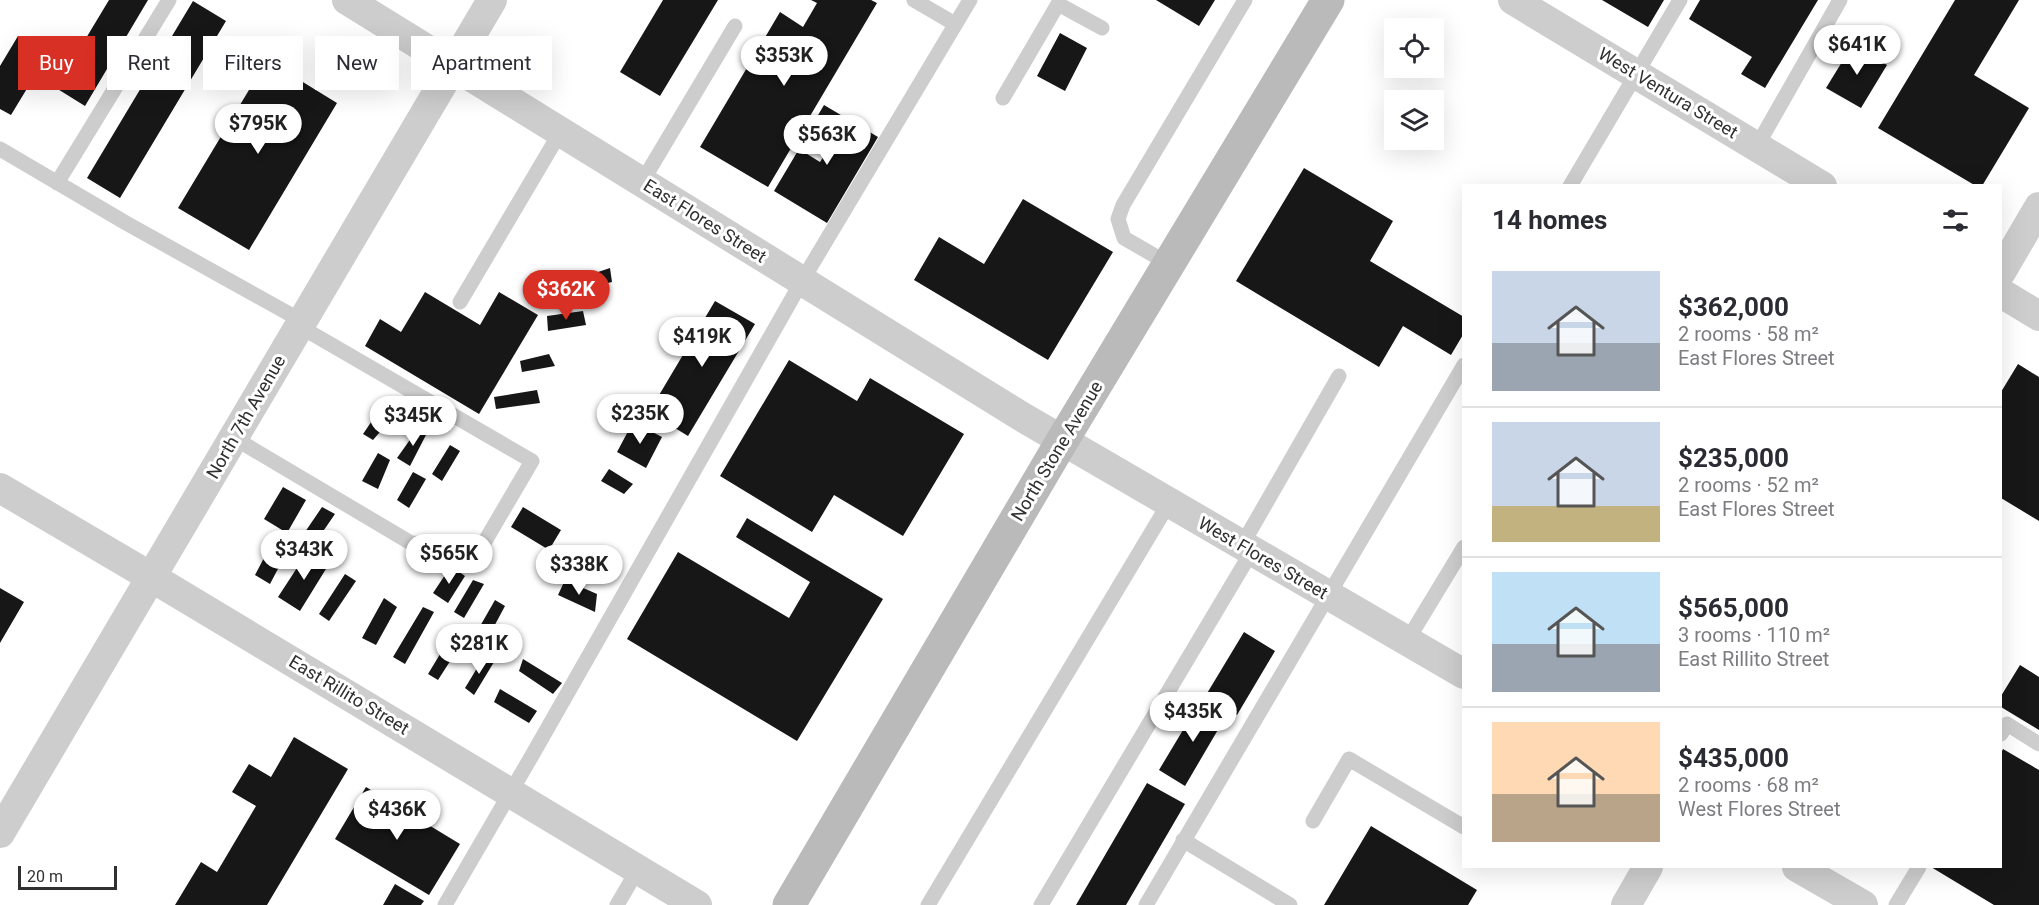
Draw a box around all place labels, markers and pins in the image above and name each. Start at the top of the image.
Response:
pin: $641K [1815,25,1899,76]
pin: $353K [742,36,826,87]
pin: $795K [216,104,300,155]
pin: $563K [785,115,869,166]
pin: $362K [524,270,608,321]
pin: $419K [660,317,744,368]
pin: $235K [598,394,682,445]
pin: $345K [371,396,455,447]
pin: $343K [262,530,346,581]
pin: $565K [407,534,491,585]
pin: $338K [537,545,621,596]
pin: $281K [437,624,521,675]
pin: $435K [1151,692,1235,743]
pin: $436K [355,790,439,841]

